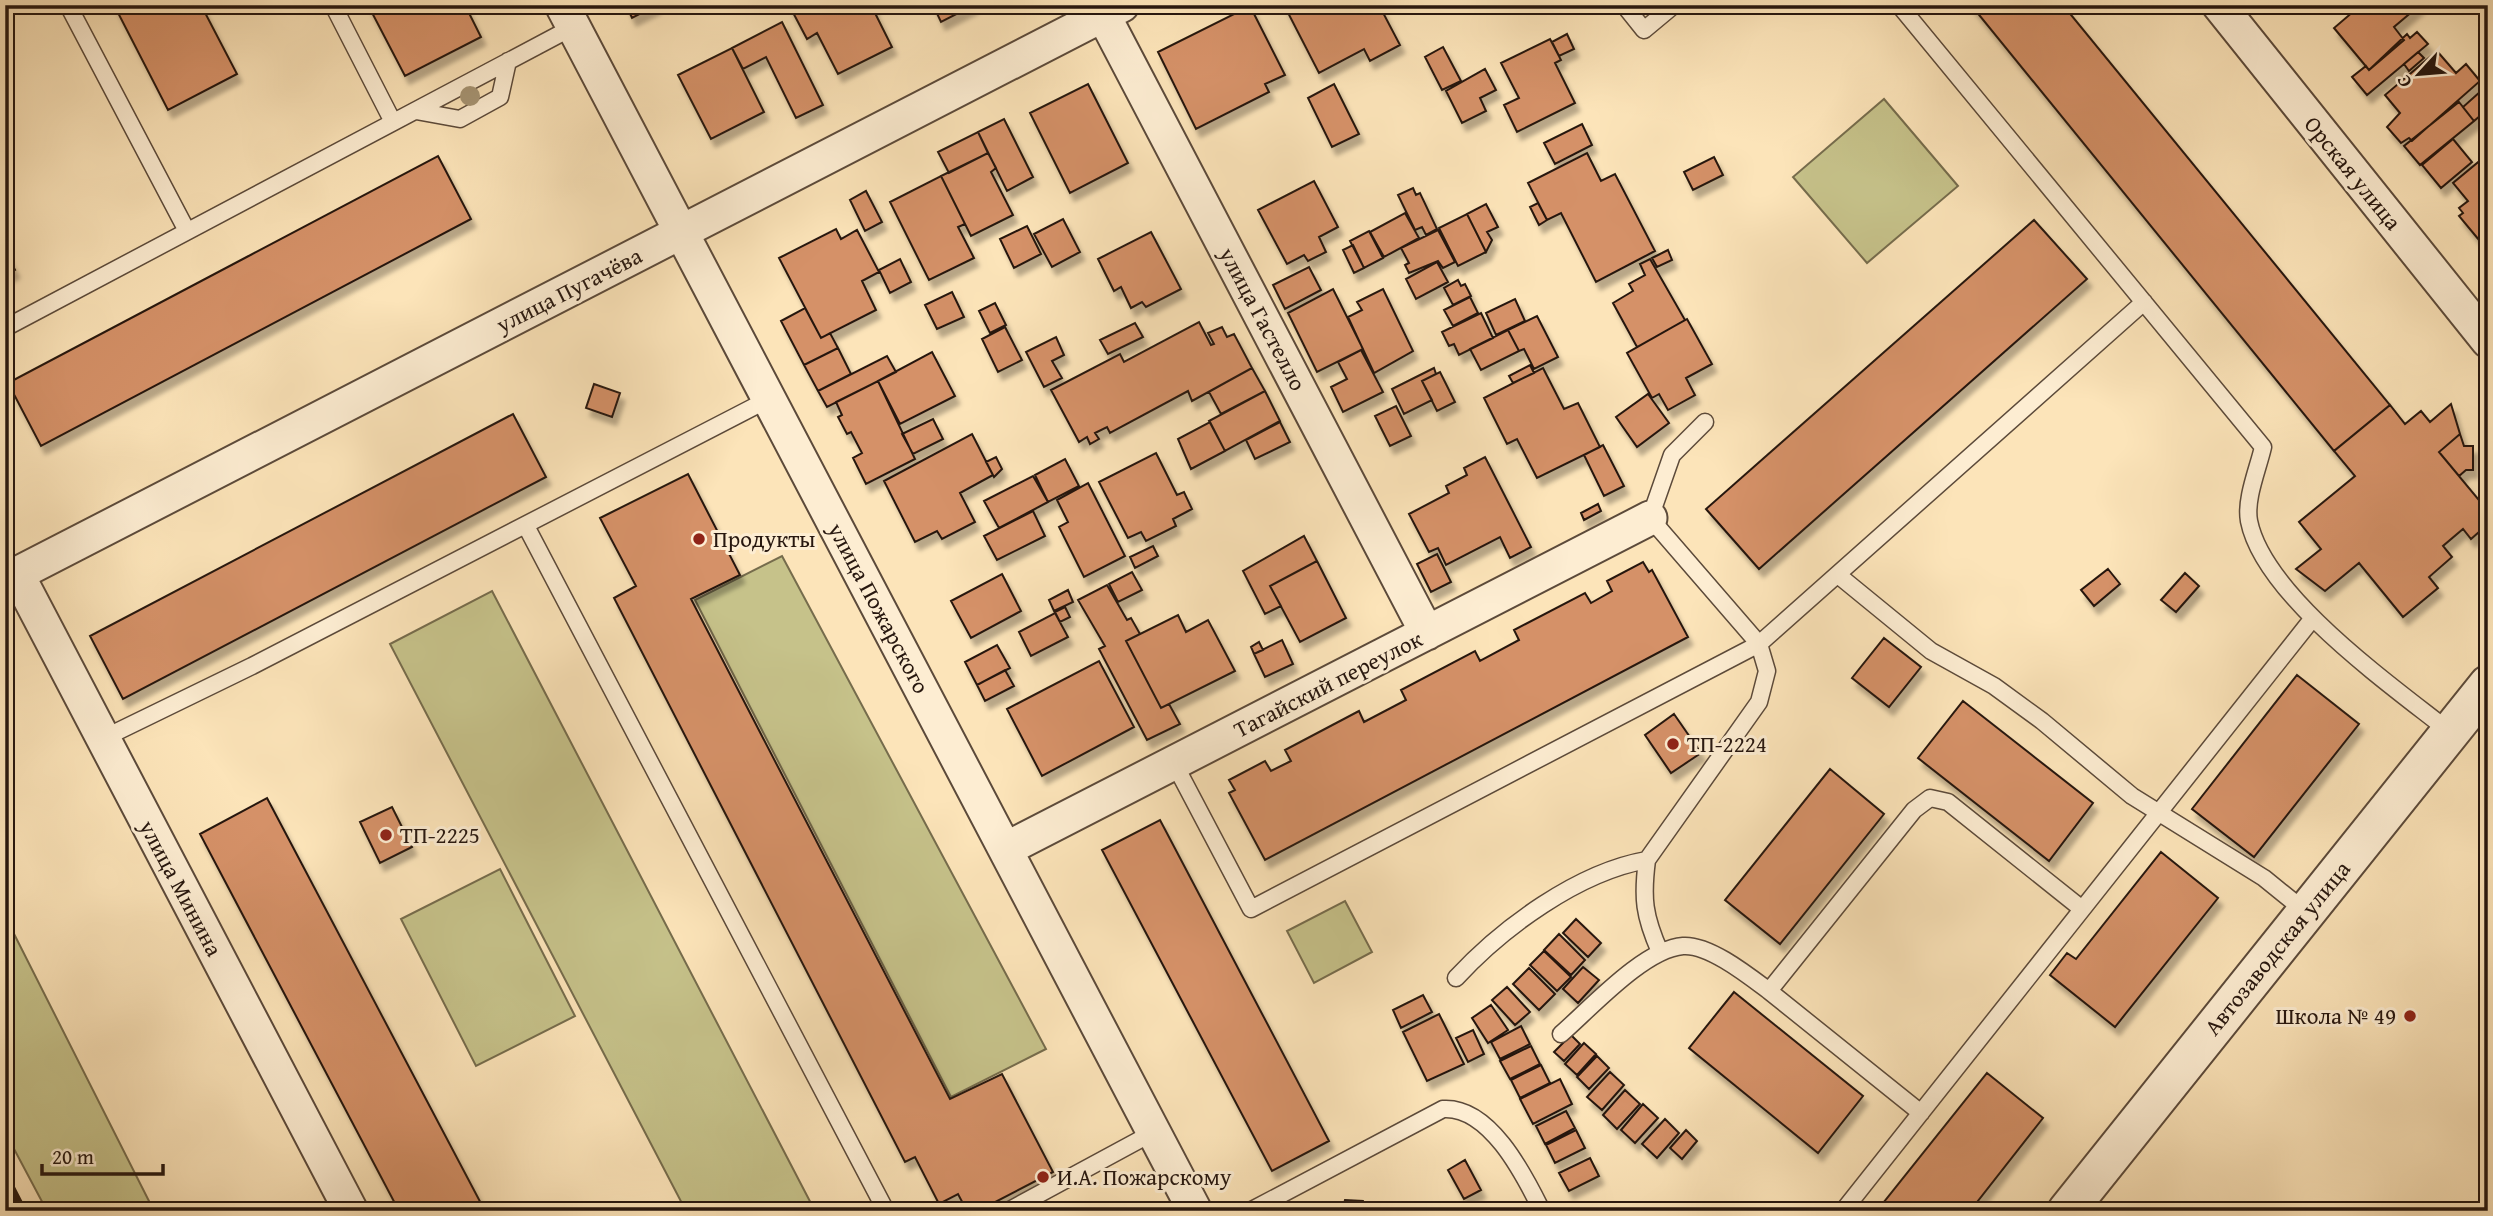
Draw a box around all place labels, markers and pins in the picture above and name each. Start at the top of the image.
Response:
place label: Продукты [713,522,815,555]
marker: Продукты [691,531,707,547]
place label: ТП-2224 [1687,727,1767,760]
marker: ТП-2224 [1665,736,1681,752]
place label: ТП-2225 [400,818,480,851]
marker: ТП-2225 [378,827,394,843]
place label: Школа № 49 [2275,999,2396,1032]
marker: Школа № 49 [2402,1008,2418,1024]
place label: И.А. Пожарскому [1057,1160,1232,1193]
marker: И.А. Пожарскому [1035,1169,1051,1185]

